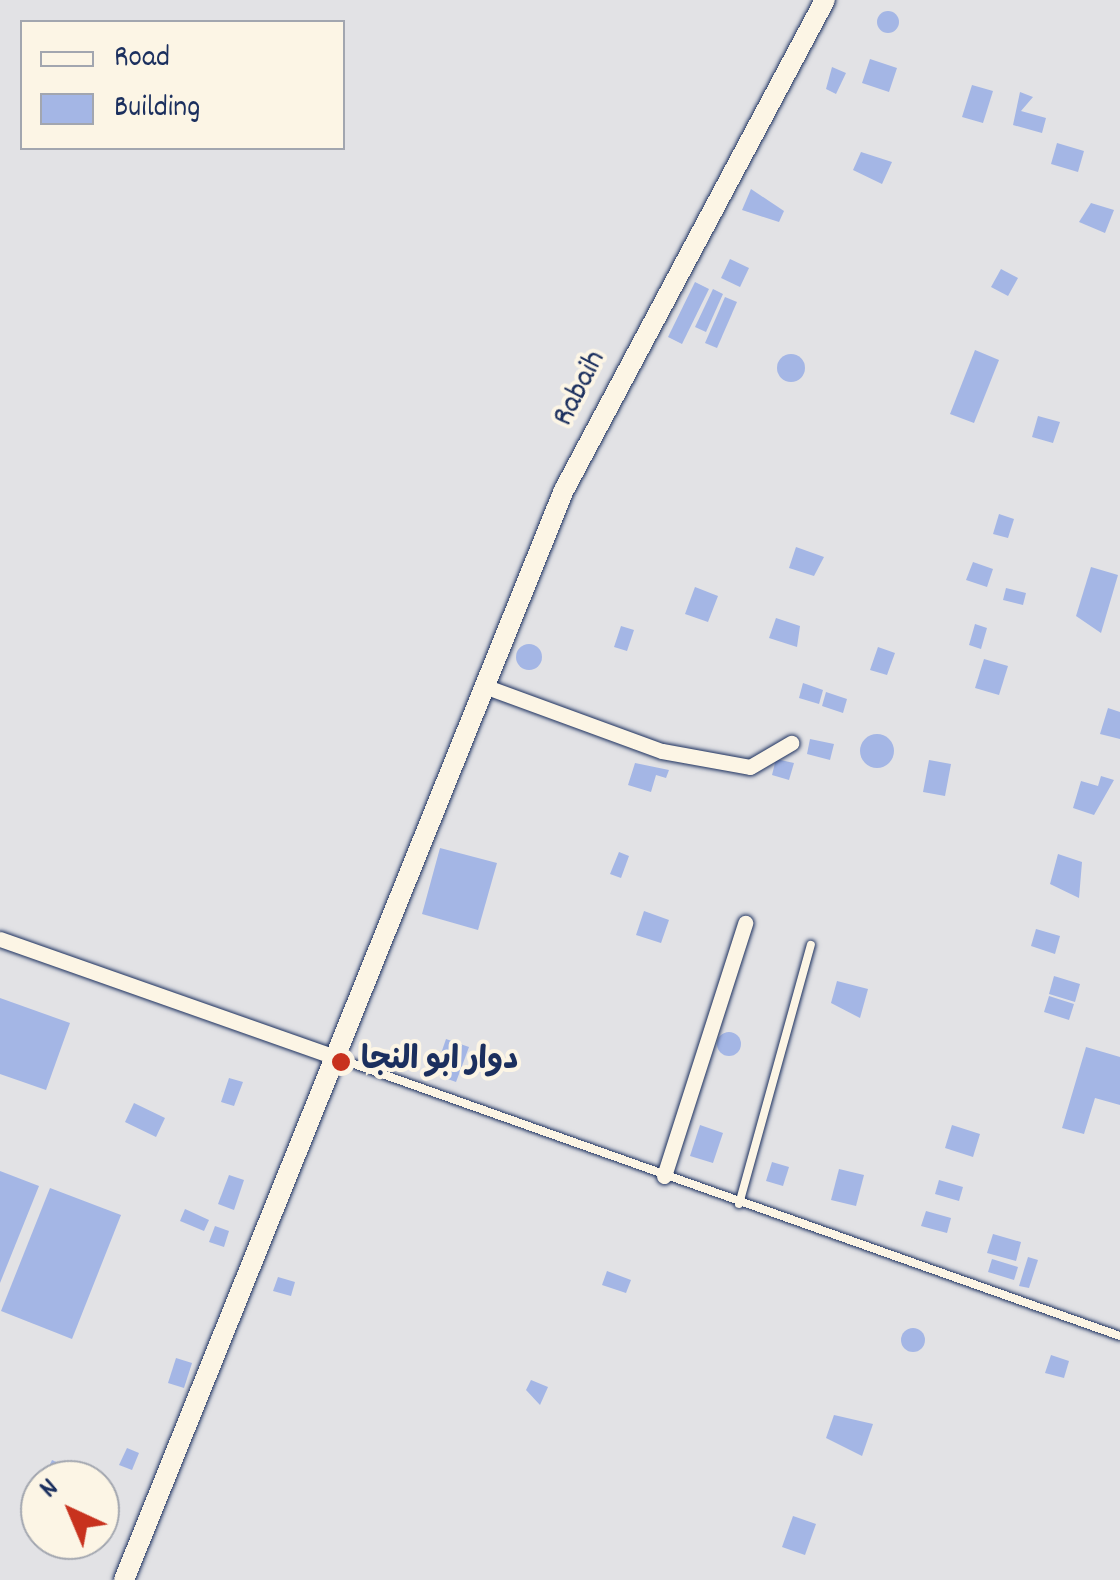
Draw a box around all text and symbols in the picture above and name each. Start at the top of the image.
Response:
legend [20,20,345,150]
text: Road [114,38,170,81]
text: Building [114,88,200,131]
street label: Rabaih [546,345,616,433]
place label: دوار ابو النجا [361,1043,518,1081]
marker: دوار ابو النجا [330,1051,352,1073]
north arrow [20,1460,120,1560]
text: N [32,1471,69,1509]

